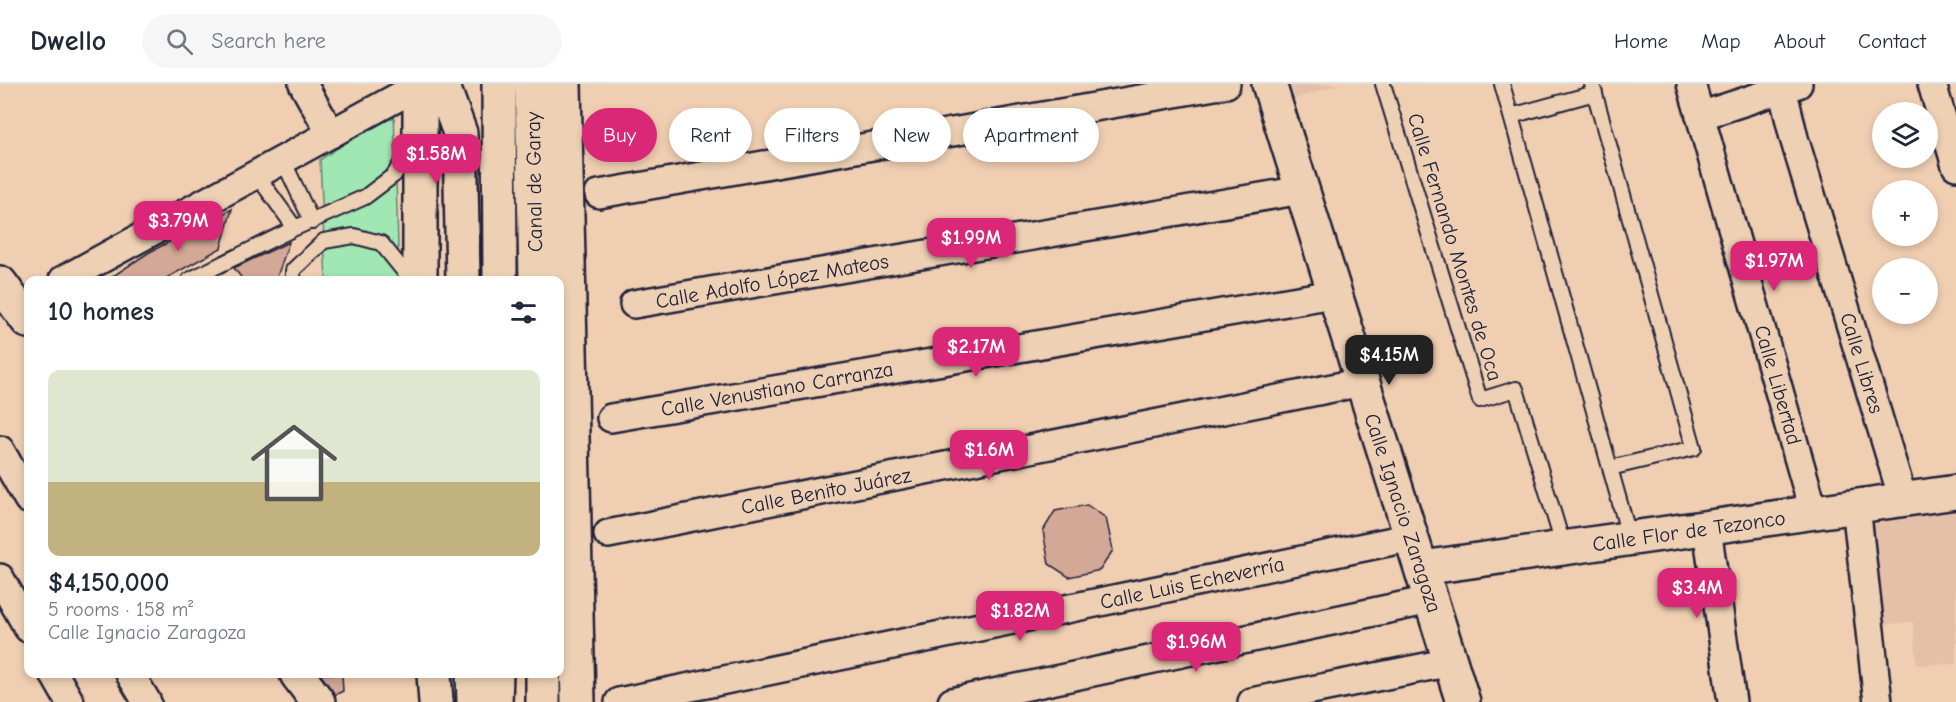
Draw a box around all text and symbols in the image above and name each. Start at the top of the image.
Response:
search box [142,14,562,68]
text: Dwello [30,25,106,57]
icon: search [163,25,196,58]
text: Search here [211,28,326,54]
text: Home [1614,29,1668,53]
text: Map [1701,29,1741,53]
text: About [1774,29,1825,53]
text: Contact [1858,29,1926,53]
map controls [1872,102,1938,324]
button: layers [1872,102,1938,168]
chip: Buy [582,108,657,162]
chip: Rent [669,108,752,162]
chip: Filters [764,108,860,162]
chip: New [872,108,951,162]
chip: Apartment [963,108,1099,162]
street label: Calle Fernando Montes de Oca [1403,110,1507,384]
street label: Canal de Garay [521,111,547,252]
pin: $1.58M [387,134,485,185]
text: $1.58M [406,142,466,165]
button: + [1872,180,1938,246]
pin: $3.79M [129,201,227,252]
text: $3.79M [148,209,208,232]
pin: $1.99M [922,218,1020,269]
text: $1.99M [941,226,1001,249]
pin: $1.97M [1725,241,1823,292]
street label: Calle Adolfo López Mateos [654,249,890,313]
text: $1.97M [1744,249,1804,272]
button: − [1872,258,1938,324]
icon: filters [507,296,540,329]
text: 10 homes [48,297,154,327]
street label: Calle Libres [1835,310,1889,416]
street label: Calle Libertad [1749,322,1807,448]
pin: $2.17M [927,327,1025,378]
text: $2.17M [947,335,1005,358]
pin: $4.15M [1340,335,1438,386]
text: $4.15M [1359,343,1419,366]
street label: Calle Venustiano Carranza [659,357,895,421]
icon: home [240,409,348,517]
street label: Calle Ignacio Zaragoza [1359,410,1447,616]
pin: $1.6M [947,430,1031,481]
text: $1.6M [964,438,1014,461]
street label: Calle Benito Juárez [739,463,913,519]
street label: Calle Flor de Tezonco [1591,506,1787,556]
street label: Calle Luis Echeverría [1098,552,1286,614]
text: $4,150,000 [48,568,169,598]
pin: $3.4M [1655,568,1739,619]
text: $3.4M [1671,576,1723,599]
pin: $1.82M [971,591,1069,642]
text: 5 rooms · 158 m² [48,598,193,621]
text: $1.82M [990,599,1050,622]
text: Calle Ignacio Zaragoza [48,621,246,644]
pin: $1.96M [1147,622,1245,673]
text: $1.96M [1166,630,1226,653]

